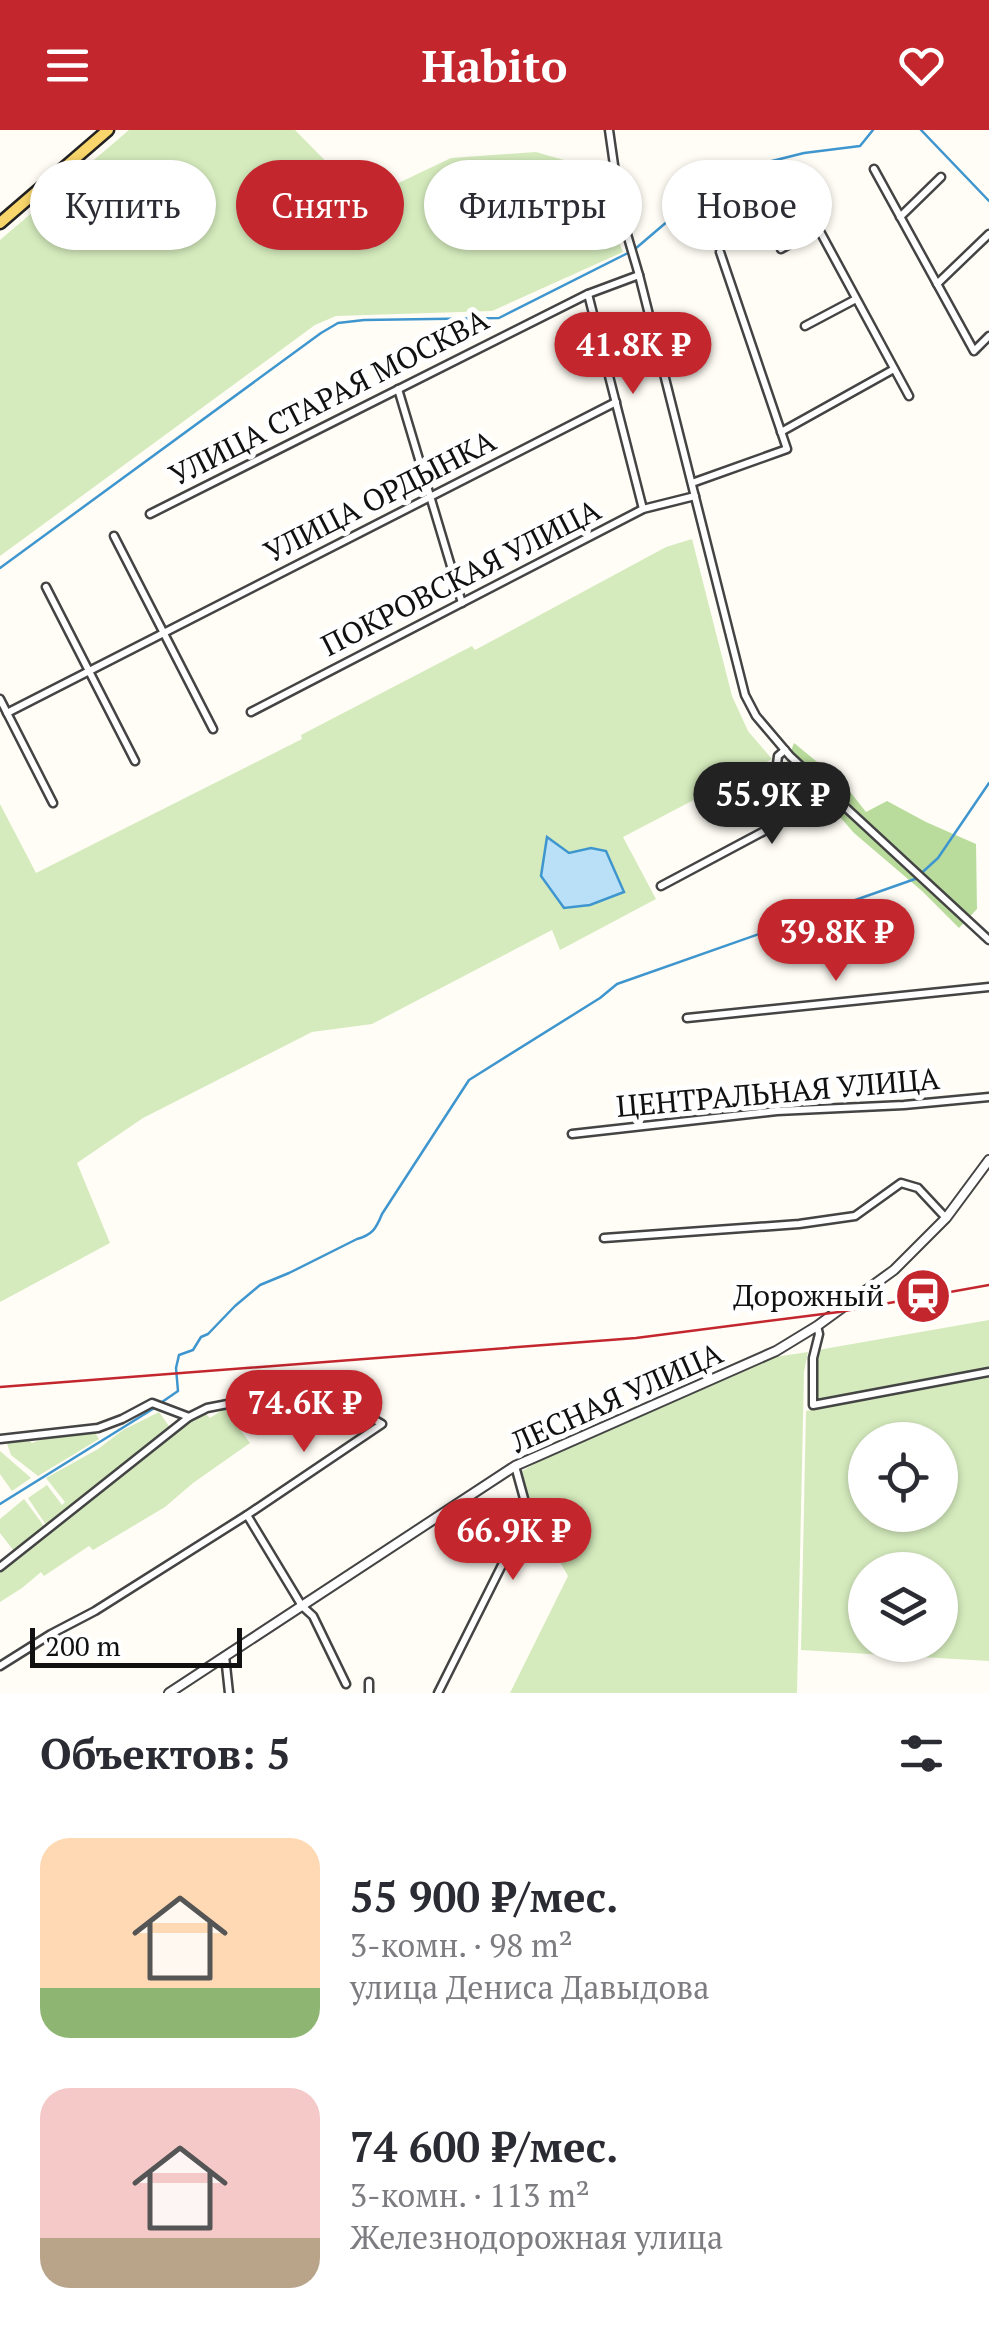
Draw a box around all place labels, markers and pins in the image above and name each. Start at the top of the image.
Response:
pin: 41.8K ₽ [541,312,725,397]
pin: 55.9K ₽ [680,762,864,847]
pin: 39.8K ₽ [744,899,928,984]
station icon: Дорожный [893,1266,953,1326]
place label: Дорожный [733,1275,884,1315]
pin: 74.6K ₽ [212,1370,396,1455]
pin: 66.9K ₽ [421,1498,605,1583]

